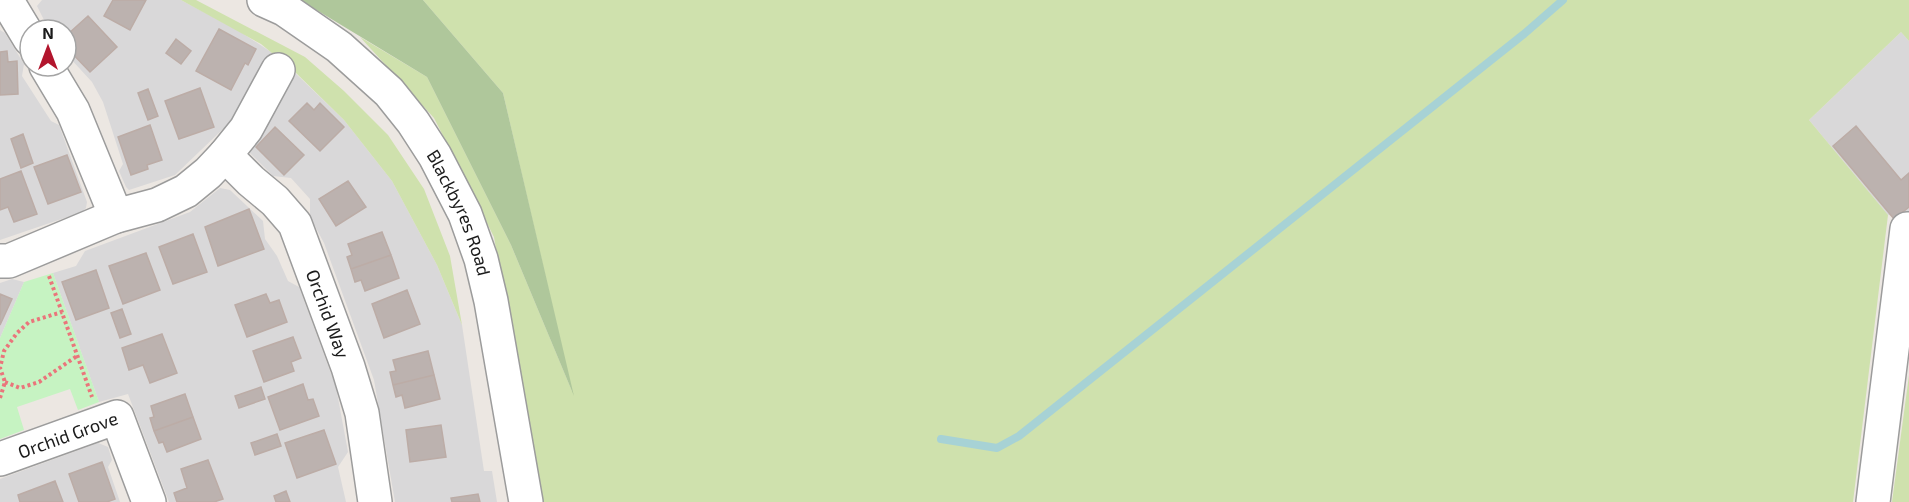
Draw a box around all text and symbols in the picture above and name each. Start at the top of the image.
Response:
north arrow [18,18,78,78]
text: N [42,23,54,42]
street label: Blackbyres Road [423,145,496,278]
street label: Orchid Way [302,266,355,362]
street label: Orchid Grove [15,407,121,463]

